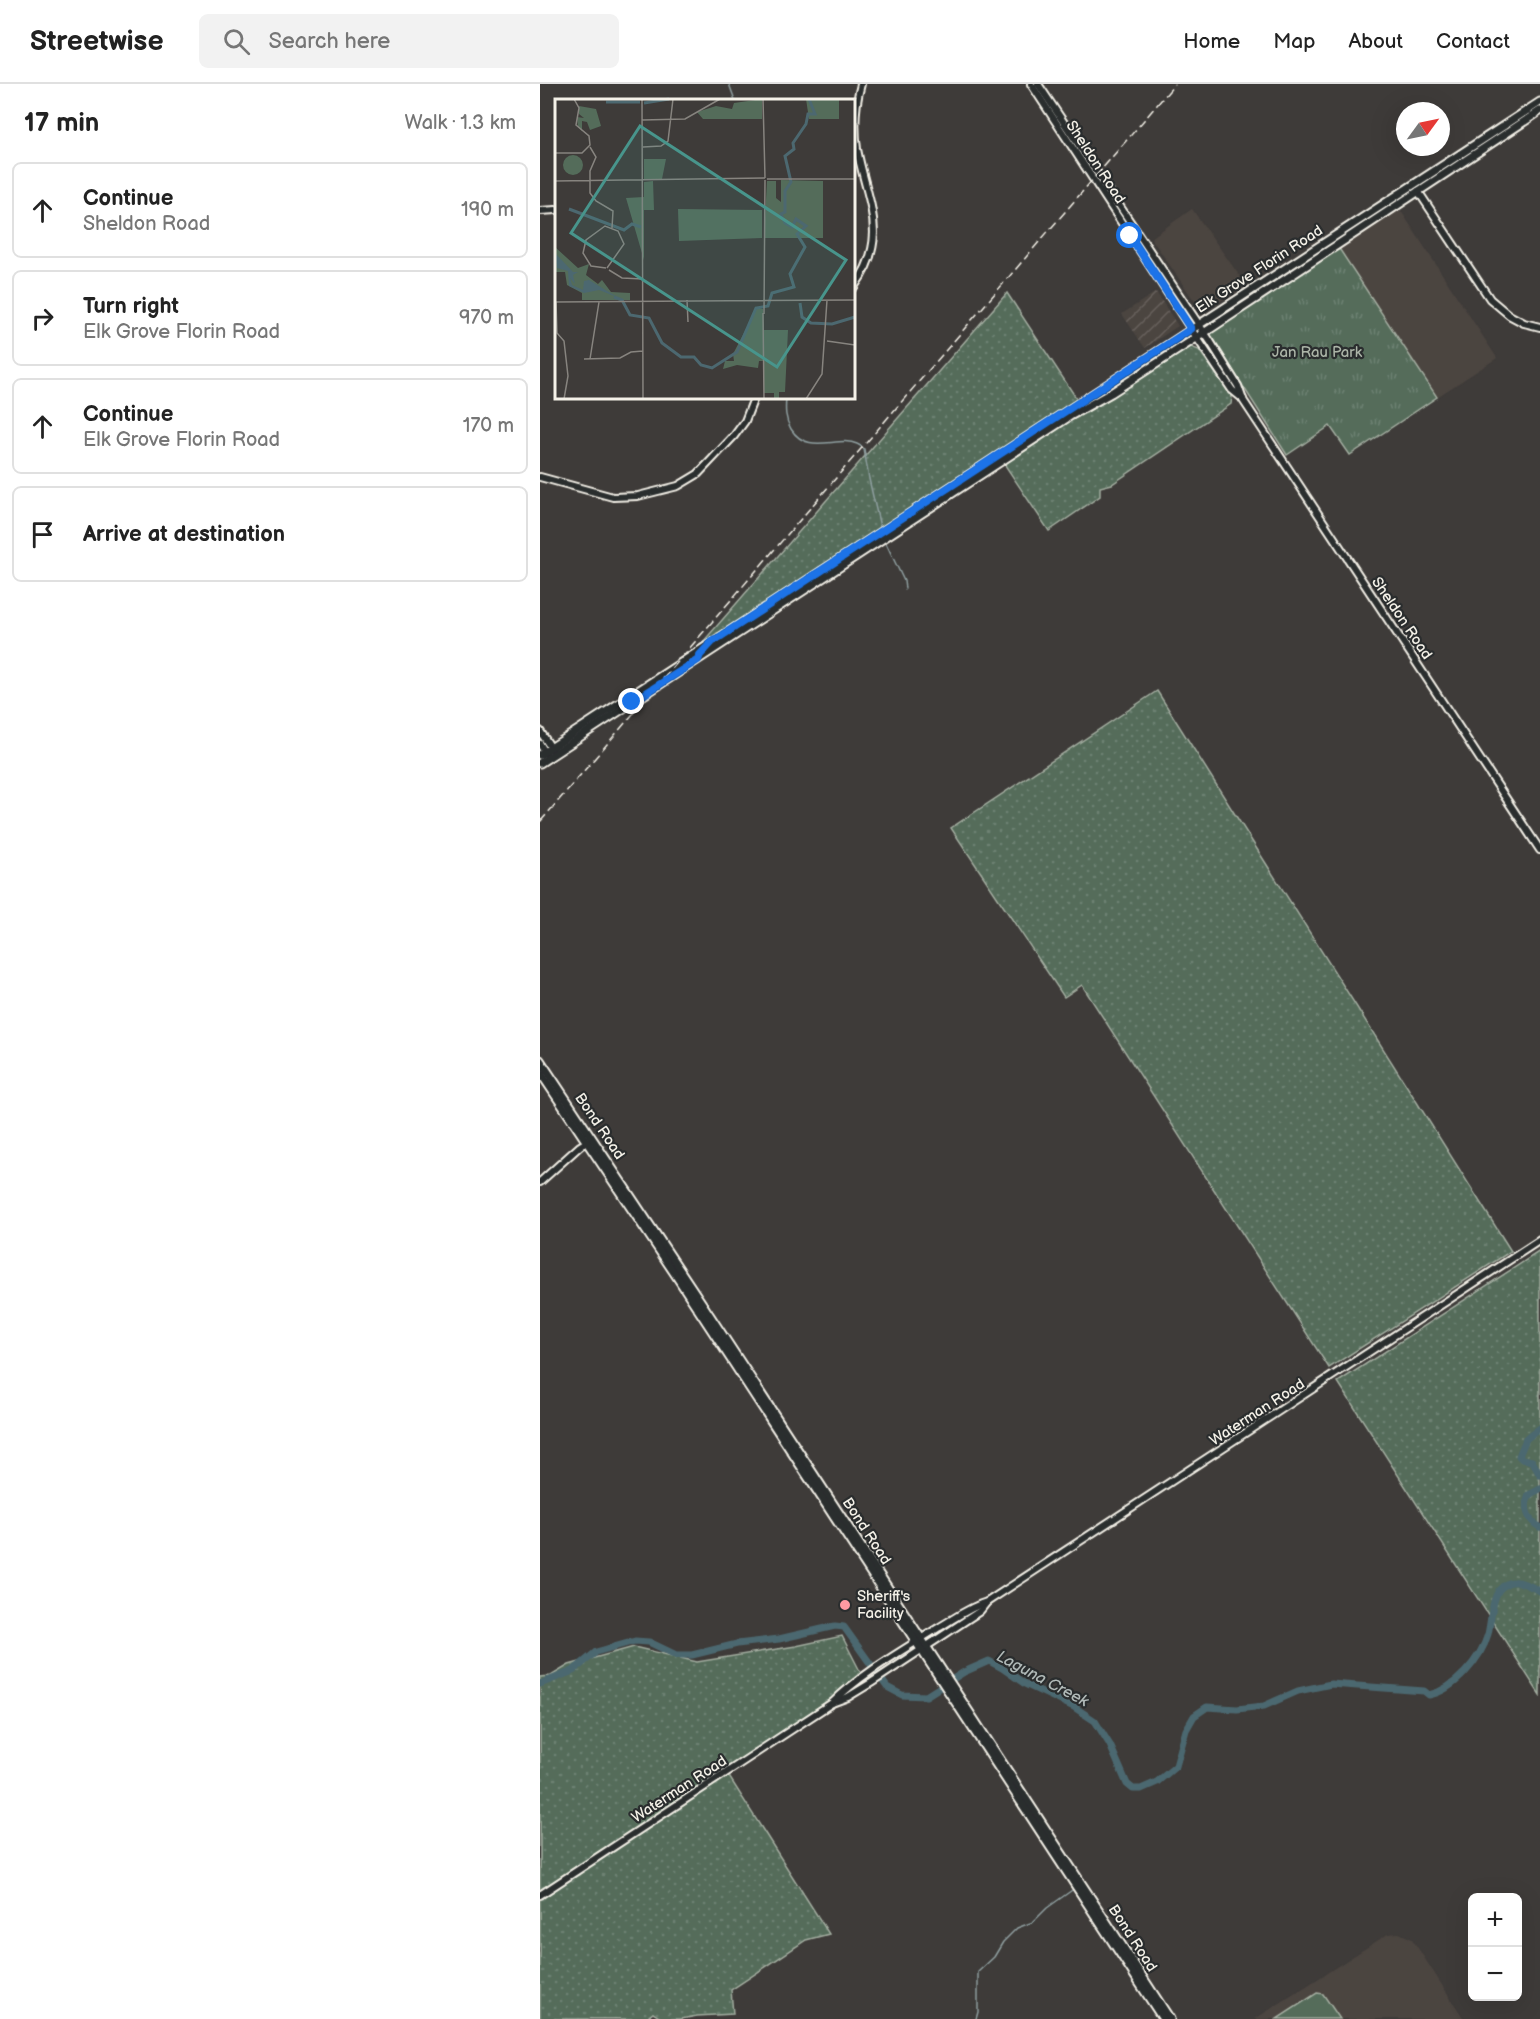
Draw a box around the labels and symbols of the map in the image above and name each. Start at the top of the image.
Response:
inset map [555,99,855,399]
north arrow [1396,102,1450,156]
street label: Sheldon Road [1062,117,1130,207]
street label: Elk Grove Florin Road [1192,221,1326,318]
route start [1116,222,1142,248]
park label: Jan Rau Park [1272,343,1363,362]
street label: Sheldon Road [1367,573,1436,663]
route end [618,688,644,714]
street label: Bond Road [570,1089,629,1163]
street label: Waterman Road [1206,1375,1308,1450]
street label: Bond Road [838,1494,895,1568]
place label: Sheriff's Facility [857,1587,911,1623]
marker: Sheriff's Facility [838,1598,852,1612]
water label: Laguna Creek [993,1647,1092,1712]
street label: Waterman Road [628,1752,730,1827]
street label: Bond Road [1104,1901,1161,1975]

